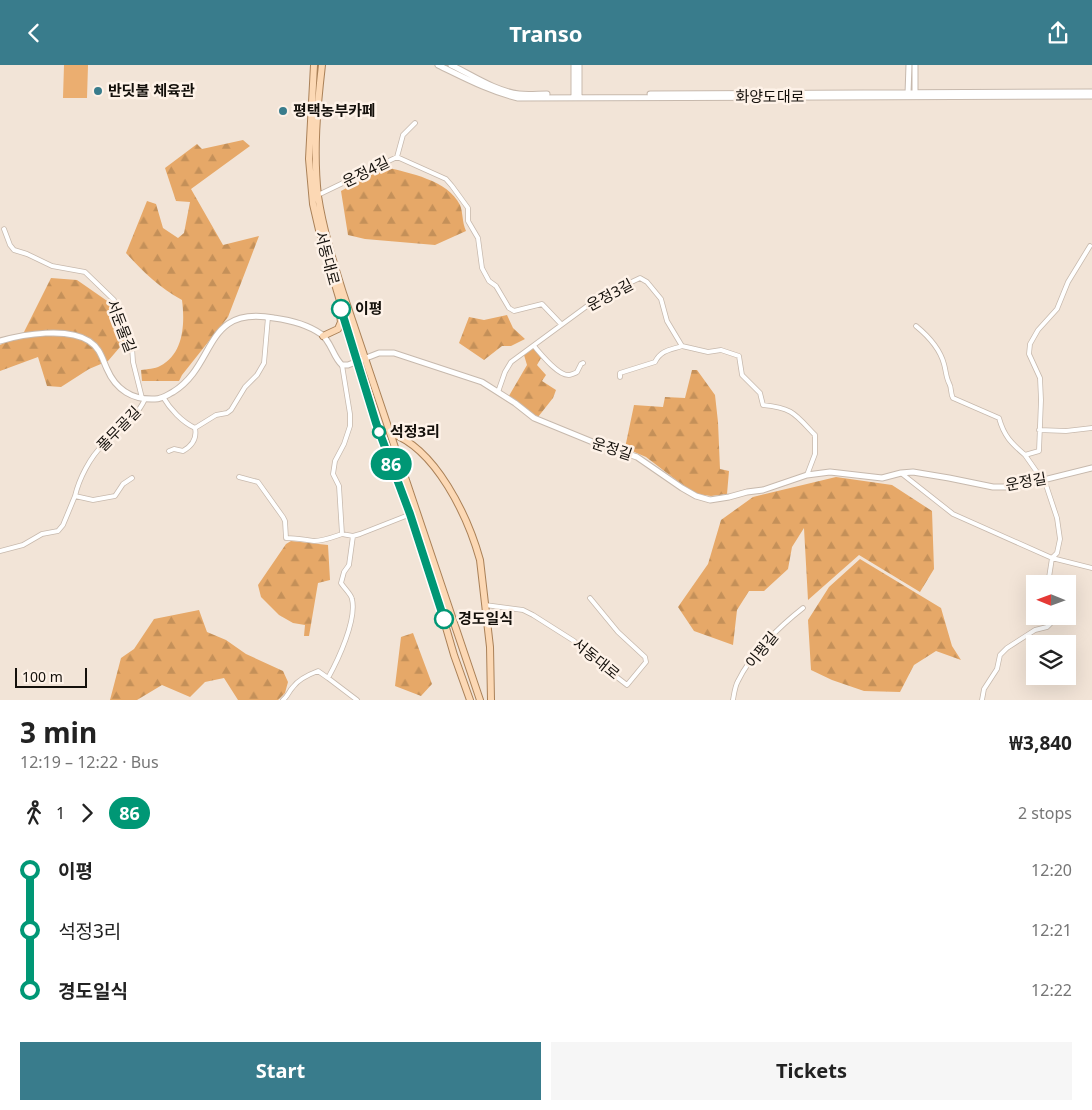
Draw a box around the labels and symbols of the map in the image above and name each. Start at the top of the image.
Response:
place label: 반딧불 체육관 [108,80,195,100]
marker: 반딧불 체육관 [92,85,104,97]
street label: 화양도대로 [735,86,805,106]
place label: 평택농부카페 [293,100,376,120]
marker: 평택농부카페 [277,105,289,117]
street label: 운정4길 [339,151,392,191]
street label: 서동대로 [311,228,345,287]
street label: 운정3길 [583,274,636,315]
street label: 서둔물길 [103,296,141,355]
place label: 이평 [355,298,383,318]
marker: 이평 [331,299,351,319]
street label: 풀무골길 [92,402,145,455]
place label: 석정3리 [390,421,440,441]
marker: 석정3리 [372,425,386,439]
street label: 운정길 [590,432,635,464]
line badge: 86 [368,448,414,480]
street label: 운정길 [1004,468,1048,494]
north arrow [1026,575,1076,625]
place label: 경도일식 [458,608,513,628]
marker: 경도일식 [434,609,454,629]
street label: 이평길 [740,627,782,672]
street label: 서동대로 [569,633,624,683]
scale bar [15,665,88,688]

